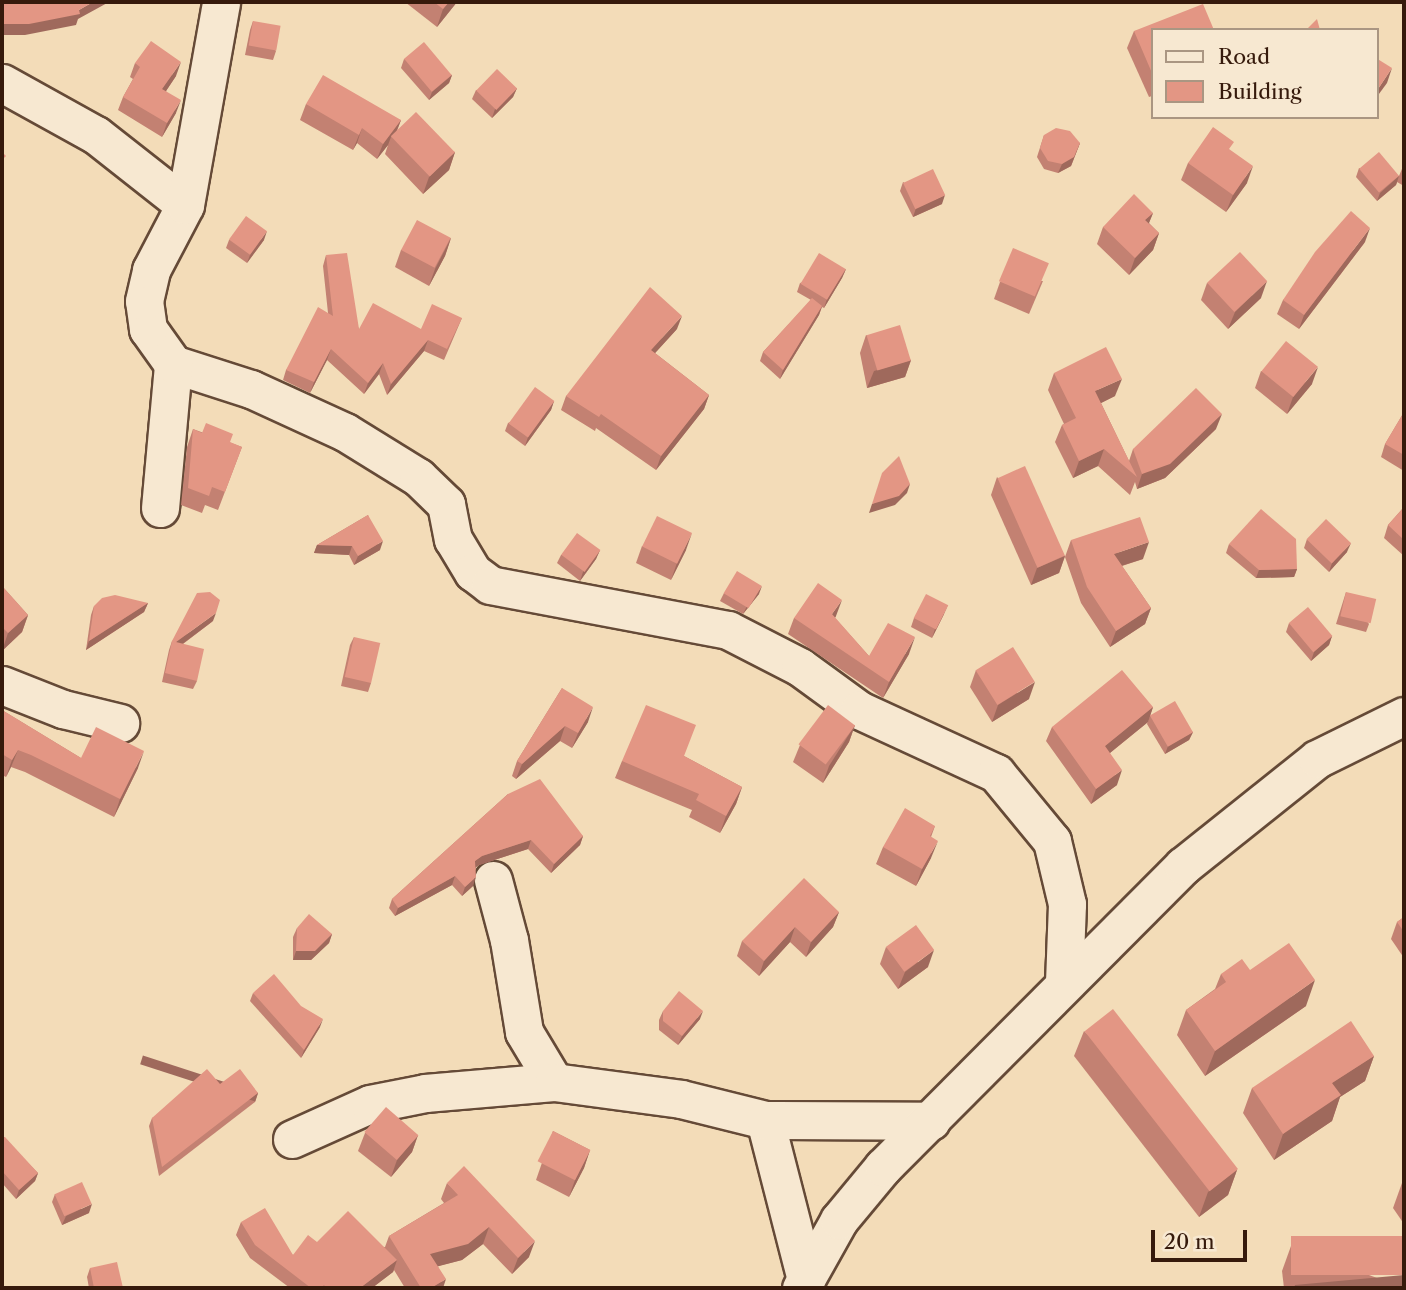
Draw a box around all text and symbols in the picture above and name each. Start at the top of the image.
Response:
legend [1150,28,1378,119]
text: Road [1218,44,1270,69]
text: Building [1218,79,1302,104]
scale bar [1154,1216,1250,1260]
text: 20 m [1164,1229,1215,1254]

